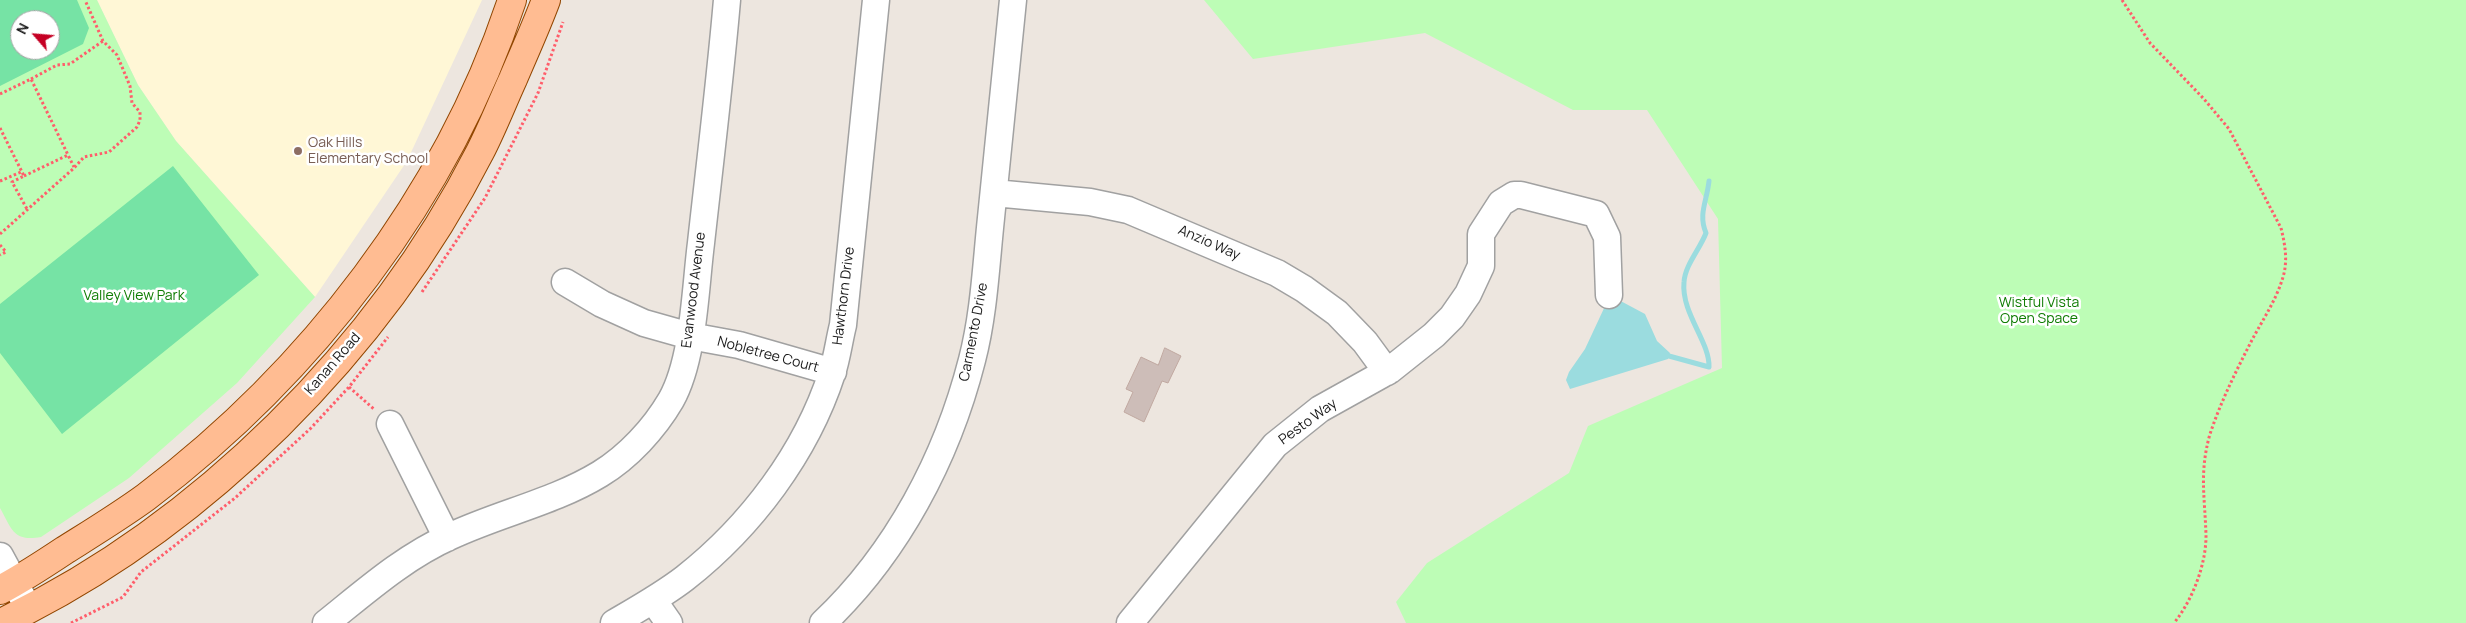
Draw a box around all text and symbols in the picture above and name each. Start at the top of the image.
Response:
north arrow [10,10,60,60]
text: N [11,20,33,37]
place label: Oak Hills Elementary School [308,135,428,168]
marker: Oak Hills Elementary School [292,145,304,157]
street label: Anzio Way [1175,222,1243,264]
street label: Evanwood Avenue [679,231,709,349]
street label: Hawthorn Drive [830,246,858,346]
street label: Carmento Drive [956,281,992,383]
park label: Valley View Park [83,288,185,304]
park label: Wistful Vista Open Space [1999,295,2079,328]
street label: Kanan Road [302,330,364,398]
street label: Nobletree Court [715,333,821,377]
street label: Pesto Way [1276,395,1340,449]

